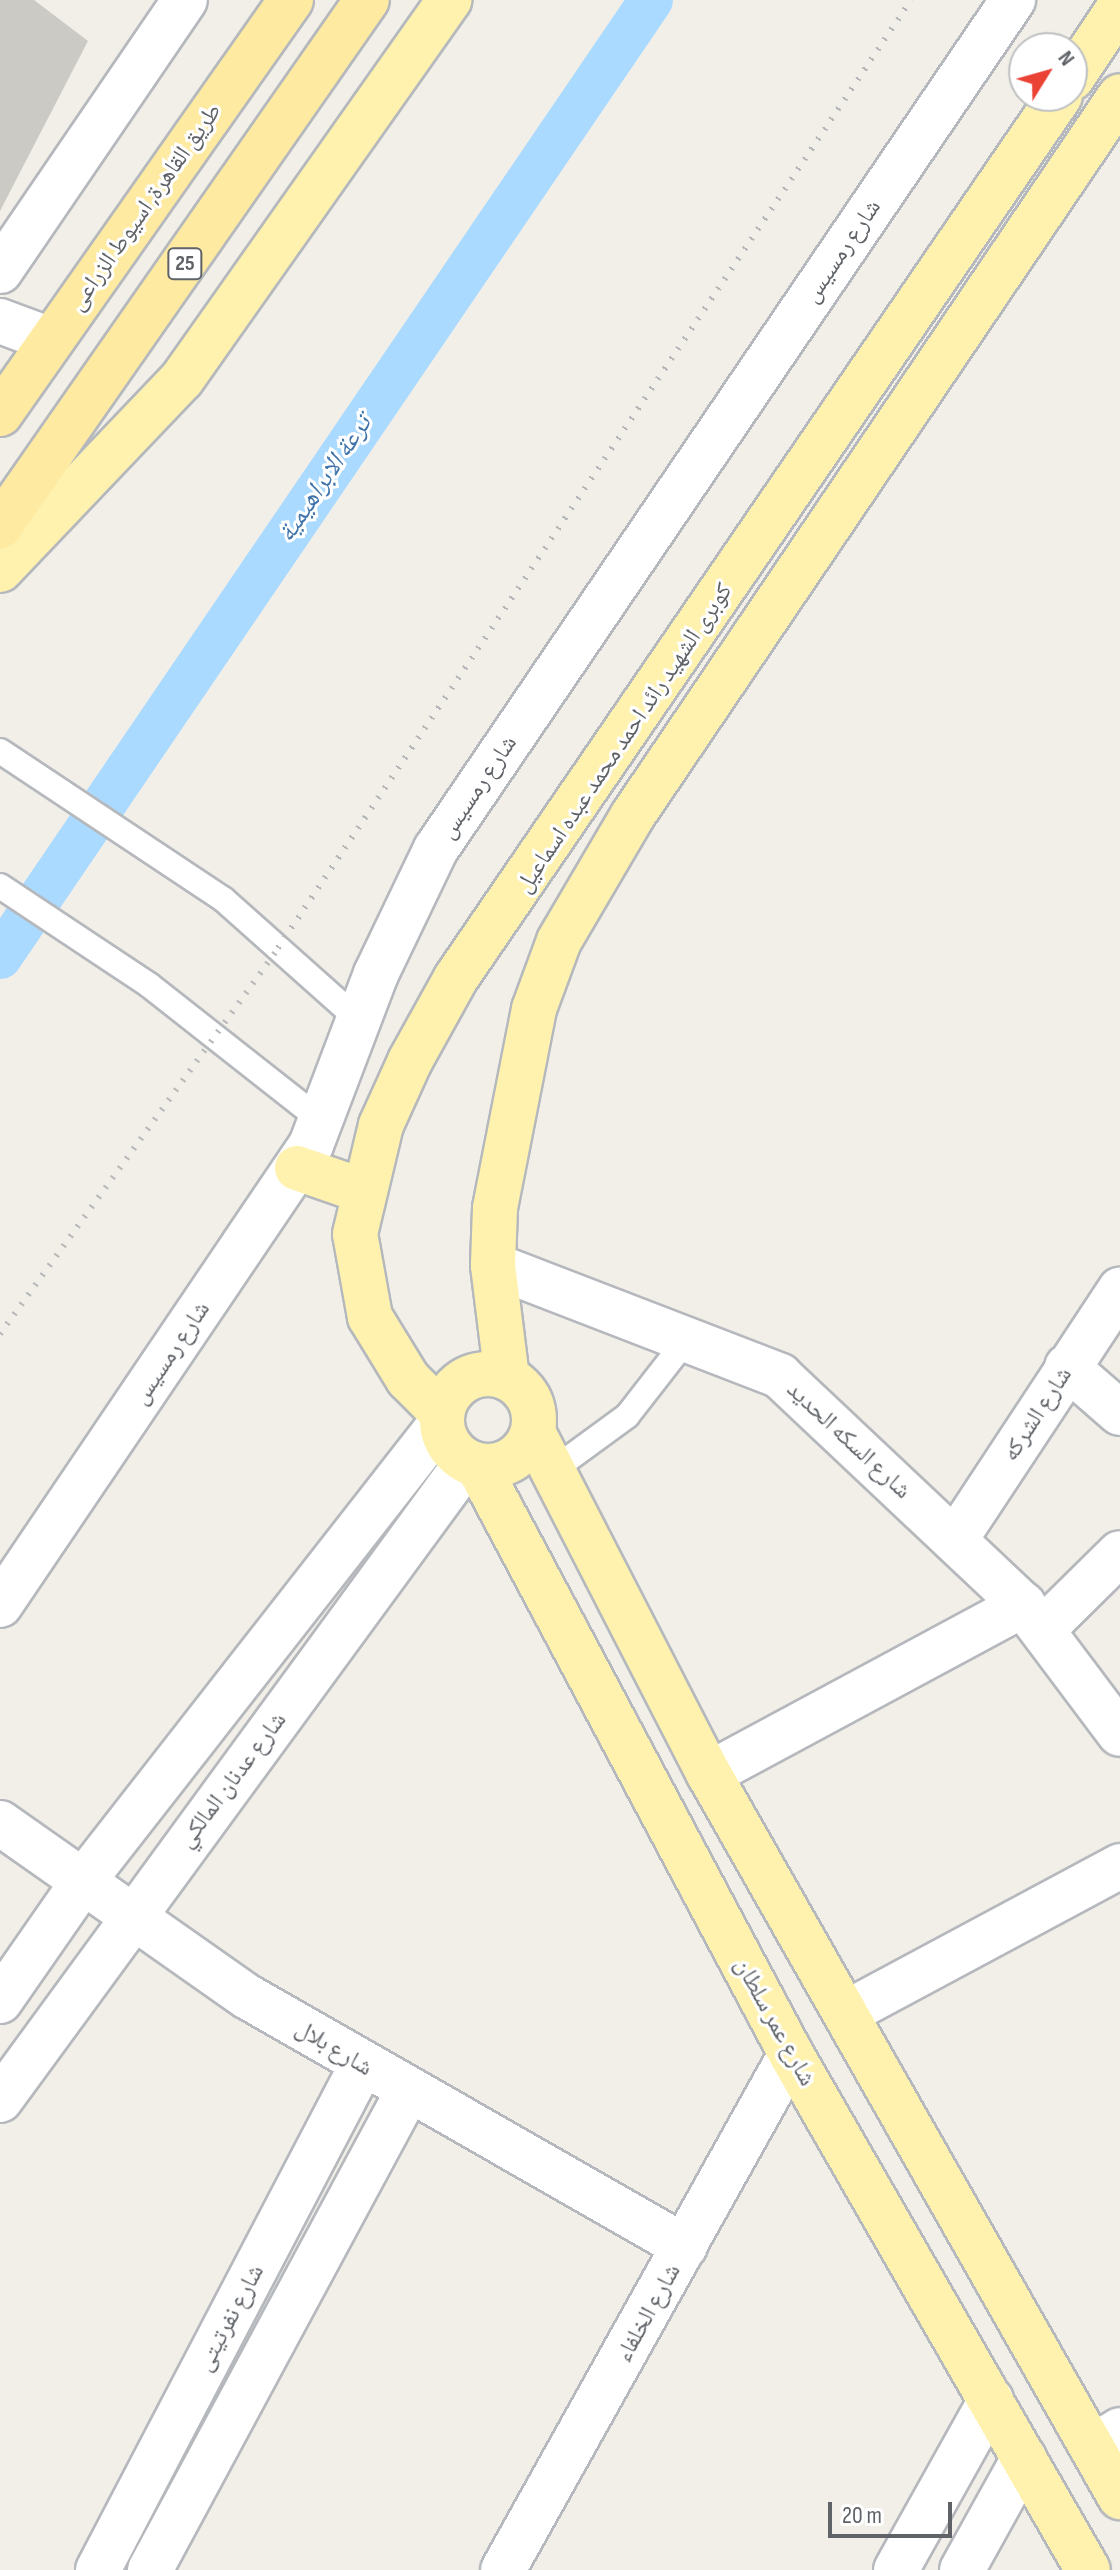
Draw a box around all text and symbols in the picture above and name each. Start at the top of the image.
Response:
north arrow [1008,32,1088,112]
text: N [1052,46,1080,71]
street label: طريق القاهرة, اسيوط الزراعى [62,98,228,316]
street label: شارع رمسيس [797,194,887,308]
road number: 25 [167,246,203,282]
water label: ترعة الابراهيمية [271,410,379,548]
street label: كوبرى الشهيد رائد احمد محمد عبده اسماعيل [509,578,739,898]
street label: شارع رمسيس [433,730,523,844]
street label: شارع رمسيس [126,1296,216,1410]
street label: شارع الشركه [996,1361,1078,1467]
street label: شارع السكه الحديد [781,1375,917,1505]
street label: شارع عدنان المالكي [171,1706,293,1854]
street label: شارع عمر سلطان [728,1953,822,2091]
street label: شارع بلال [290,2014,378,2082]
street label: شارع الخلفاء [609,2259,687,2367]
street label: شارع نفرتيتى [190,2260,270,2376]
scale bar [832,2486,956,2536]
text: 20 m [842,2501,882,2530]

